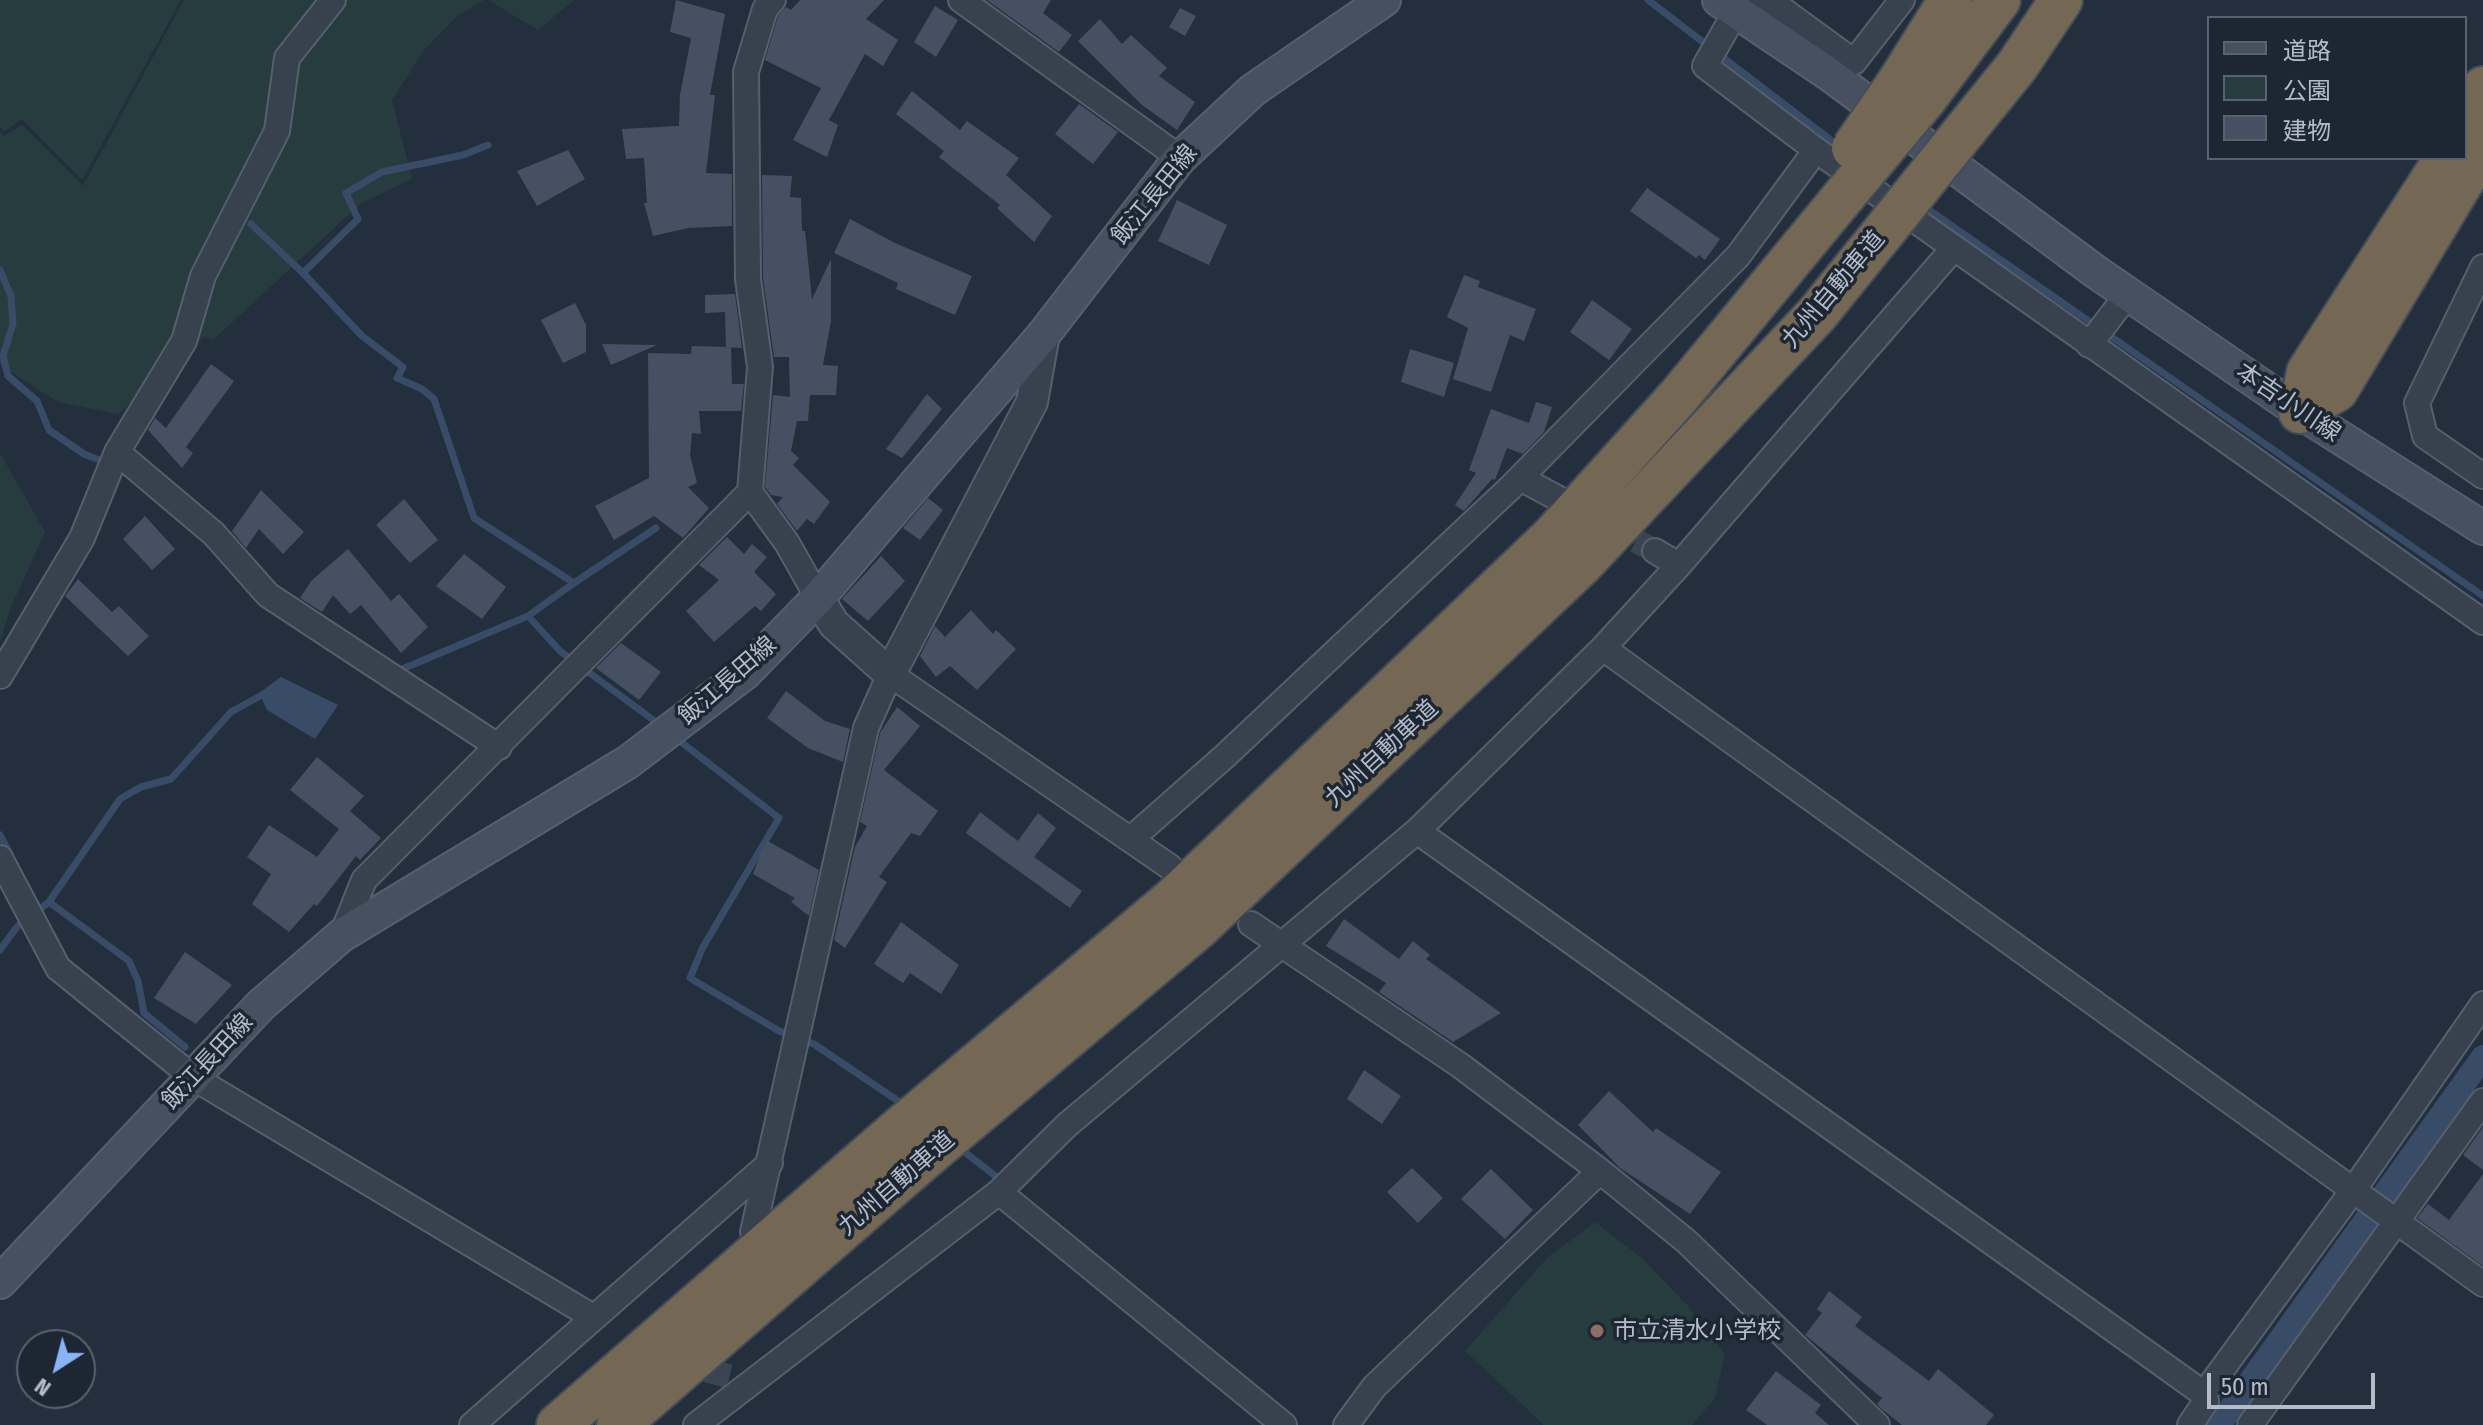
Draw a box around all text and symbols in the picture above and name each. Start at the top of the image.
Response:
legend [2207,16,2467,160]
text: 道路 [2283,37,2331,65]
text: 公園 [2283,77,2331,105]
text: 建物 [2283,117,2331,145]
street label: 飯江長田線 [1106,139,1204,251]
street label: 九州自動車道 [1777,226,1891,354]
street label: 本吉小川線 [2230,358,2346,448]
street label: 飯江長田線 [673,631,783,731]
street label: 九州自動車道 [1320,694,1444,814]
street label: 飯江長田線 [157,1008,259,1116]
street label: 九州自動車道 [833,1126,961,1242]
place label: 市立清水小学校 [1613,1317,1781,1345]
marker: 市立清水小学校 [1588,1322,1606,1340]
north arrow [16,1329,96,1409]
scale bar [2211,1357,2379,1407]
text: N [30,1372,56,1402]
text: 50 m [2221,1373,2269,1401]

